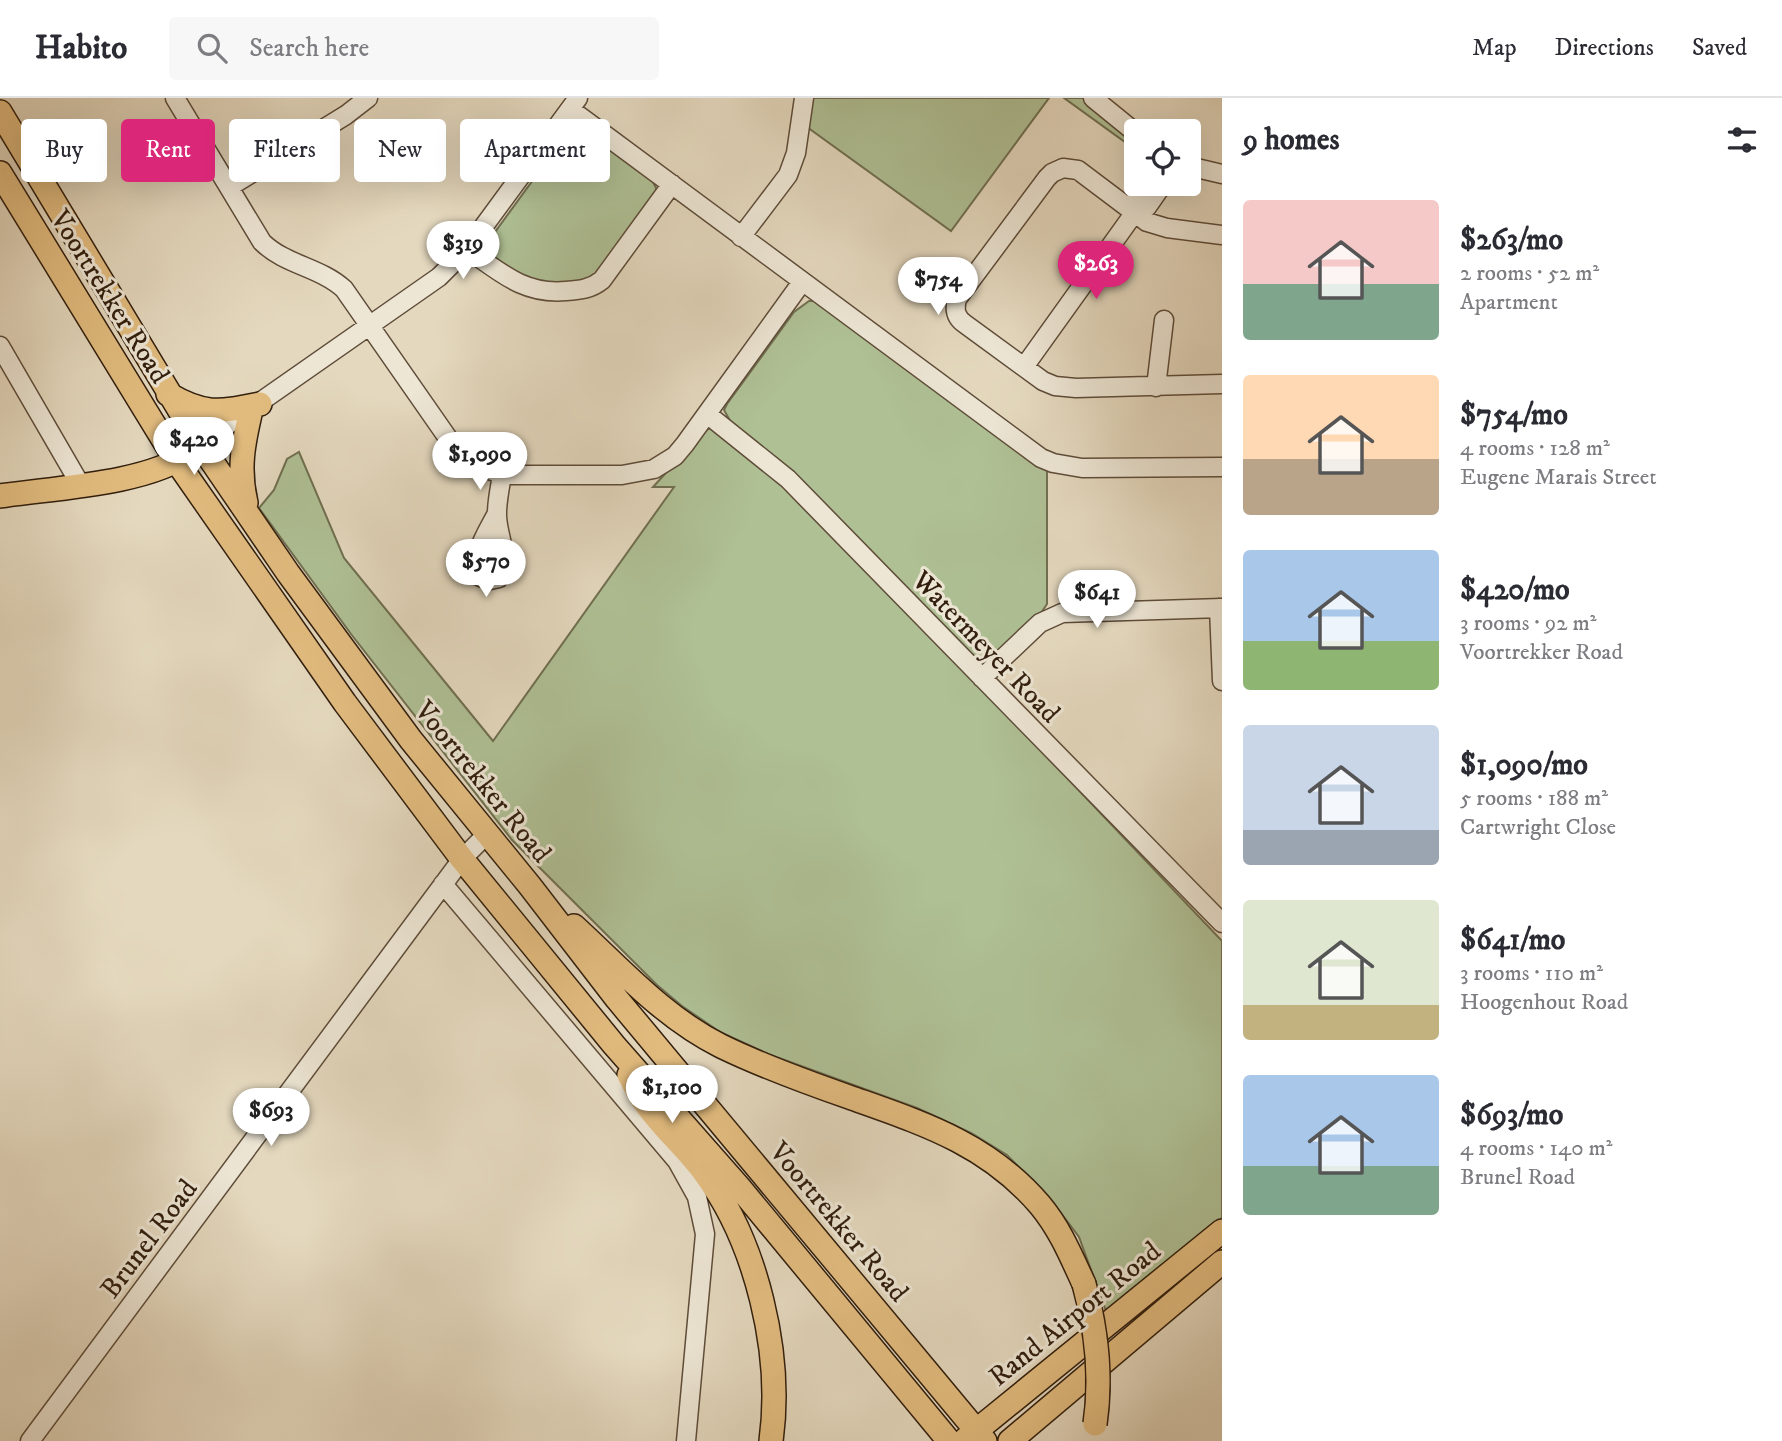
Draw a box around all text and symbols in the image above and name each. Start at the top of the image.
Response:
search box [169,17,659,80]
text: Habito [35,28,127,69]
icon: search [193,29,231,67]
text: Search here [249,32,369,65]
text: Map [1472,33,1517,63]
text: Directions [1555,33,1654,63]
text: Saved [1692,33,1747,63]
chip: Buy [21,119,107,182]
chip: Rent [121,119,215,182]
chip: Filters [229,119,340,182]
chip: New [354,119,446,182]
chip: Apartment [460,119,610,182]
map controls [1124,119,1201,196]
button: locate [1124,119,1201,196]
icon: filters [1723,121,1761,159]
text: 9 homes [1243,122,1340,159]
street label: Voortrekker Road [42,203,177,390]
pin: $319 [422,222,504,281]
text: $263/mo [1460,222,1563,259]
icon: home [1299,228,1383,312]
text: $319 [443,229,483,258]
pin: $263 [1055,242,1137,301]
text: $263 [1074,249,1118,278]
pin: $754 [897,258,979,317]
text: 2 rooms · 52 m² [1460,259,1599,288]
text: $754 [914,265,962,294]
text: Apartment [1460,288,1558,317]
text: $754/mo [1460,397,1568,434]
icon: home [1299,403,1383,487]
pin: $420 [153,418,235,477]
text: $420 [169,425,219,454]
pin: $1,090 [423,432,537,492]
text: 4 rooms · 128 m² [1460,434,1610,463]
text: $1,090 [448,440,512,469]
text: Eugene Marais Street [1460,463,1657,492]
pin: $570 [445,540,527,599]
text: $570 [462,547,510,576]
street label: Watermeyer Road [904,563,1068,731]
pin: $641 [1056,570,1138,630]
text: $420/mo [1460,572,1570,609]
text: $641 [1074,578,1120,607]
icon: home [1299,578,1383,662]
text: 3 rooms · 92 m² [1460,609,1597,638]
text: Voortrekker Road [1460,638,1623,667]
street label: Voortrekker Road [406,693,559,870]
text: $1,090/mo [1460,747,1588,784]
icon: home [1299,753,1383,837]
text: 5 rooms · 188 m² [1460,784,1608,813]
text: Cartwright Close [1460,813,1616,842]
text: $641/mo [1460,922,1565,959]
icon: home [1299,928,1383,1012]
text: 3 rooms · 110 m² [1460,959,1603,988]
text: Hoogenhout Road [1460,988,1628,1017]
pin: $1,100 [615,1066,729,1125]
text: $1,100 [642,1073,702,1102]
pin: $693 [230,1088,312,1148]
text: $693 [249,1096,293,1125]
text: $693/mo [1460,1097,1563,1134]
icon: home [1299,1103,1383,1187]
street label: Voortrekker Road [761,1134,916,1309]
text: 4 rooms · 140 m² [1460,1134,1613,1163]
text: Brunel Road [1460,1163,1575,1192]
street label: Brunel Road [93,1172,205,1305]
street label: Rand Airport Road [982,1234,1168,1394]

